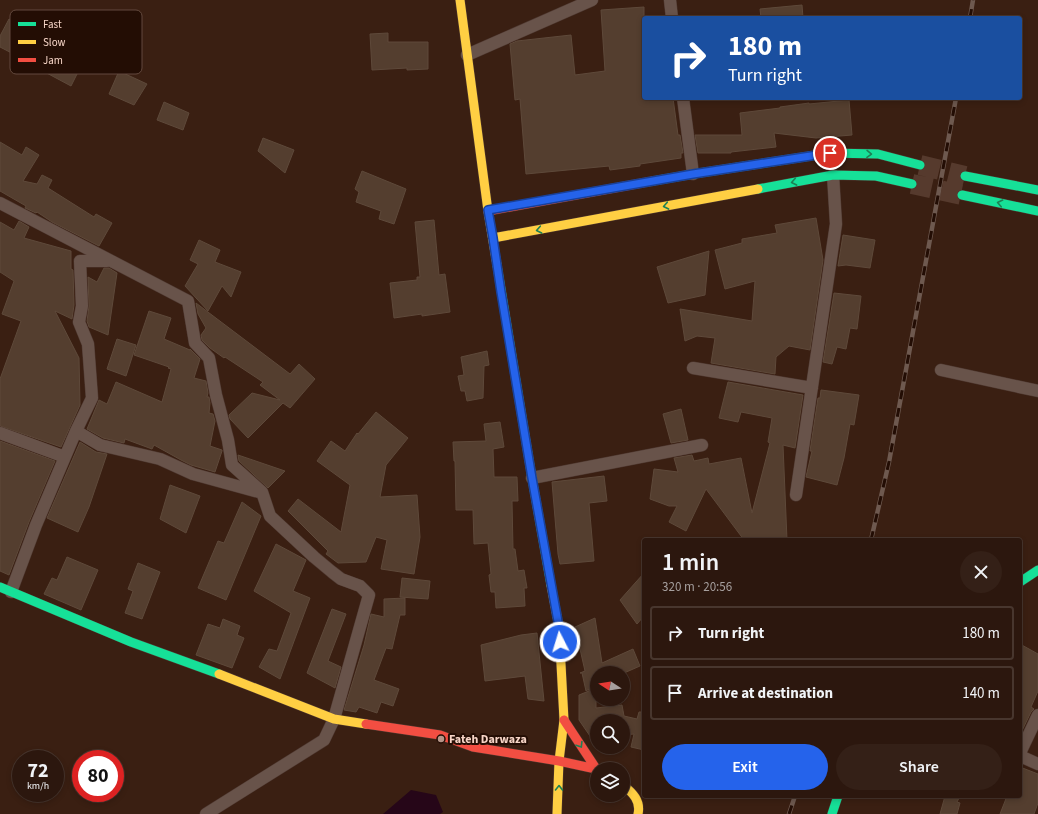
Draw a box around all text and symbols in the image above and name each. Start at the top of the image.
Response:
legend [10,10,142,74]
text: Fast [43,17,62,32]
text: 180 m [728,26,802,66]
icon: right [662,32,714,84]
text: Slow [43,35,66,50]
text: Jam [43,53,63,68]
text: Turn right [728,63,802,88]
pin [813,136,847,170]
icon: arrive [819,142,841,164]
one-way arrow [866,150,872,158]
one-way arrow [791,177,797,186]
one-way arrow [997,200,1003,208]
one-way arrow [663,201,669,210]
one-way arrow [535,225,542,233]
text: 1 min [662,545,719,580]
button: close [960,551,1002,593]
text: 320 m · 20:56 [662,578,732,596]
position arrow [539,621,581,663]
icon: right [664,622,686,644]
text: Turn right [698,623,764,644]
text: 180 m [962,623,1000,644]
north arrow [590,666,630,706]
map controls [590,666,630,802]
icon: arrive [664,682,686,704]
text: Arrive at destination [698,683,833,704]
text: 140 m [962,683,1000,704]
button: search [590,714,630,754]
place label: Fateh Darwaza [449,731,527,748]
marker: Fateh Darwaza [436,734,446,744]
one-way arrow [576,741,583,748]
button: Exit [662,744,828,790]
button: Share [836,744,1002,790]
speed limit sign: 80 [72,750,124,802]
text: 72 [27,757,49,785]
button: layers [590,762,630,802]
text: km/h [27,779,49,793]
one-way arrow [555,785,563,791]

